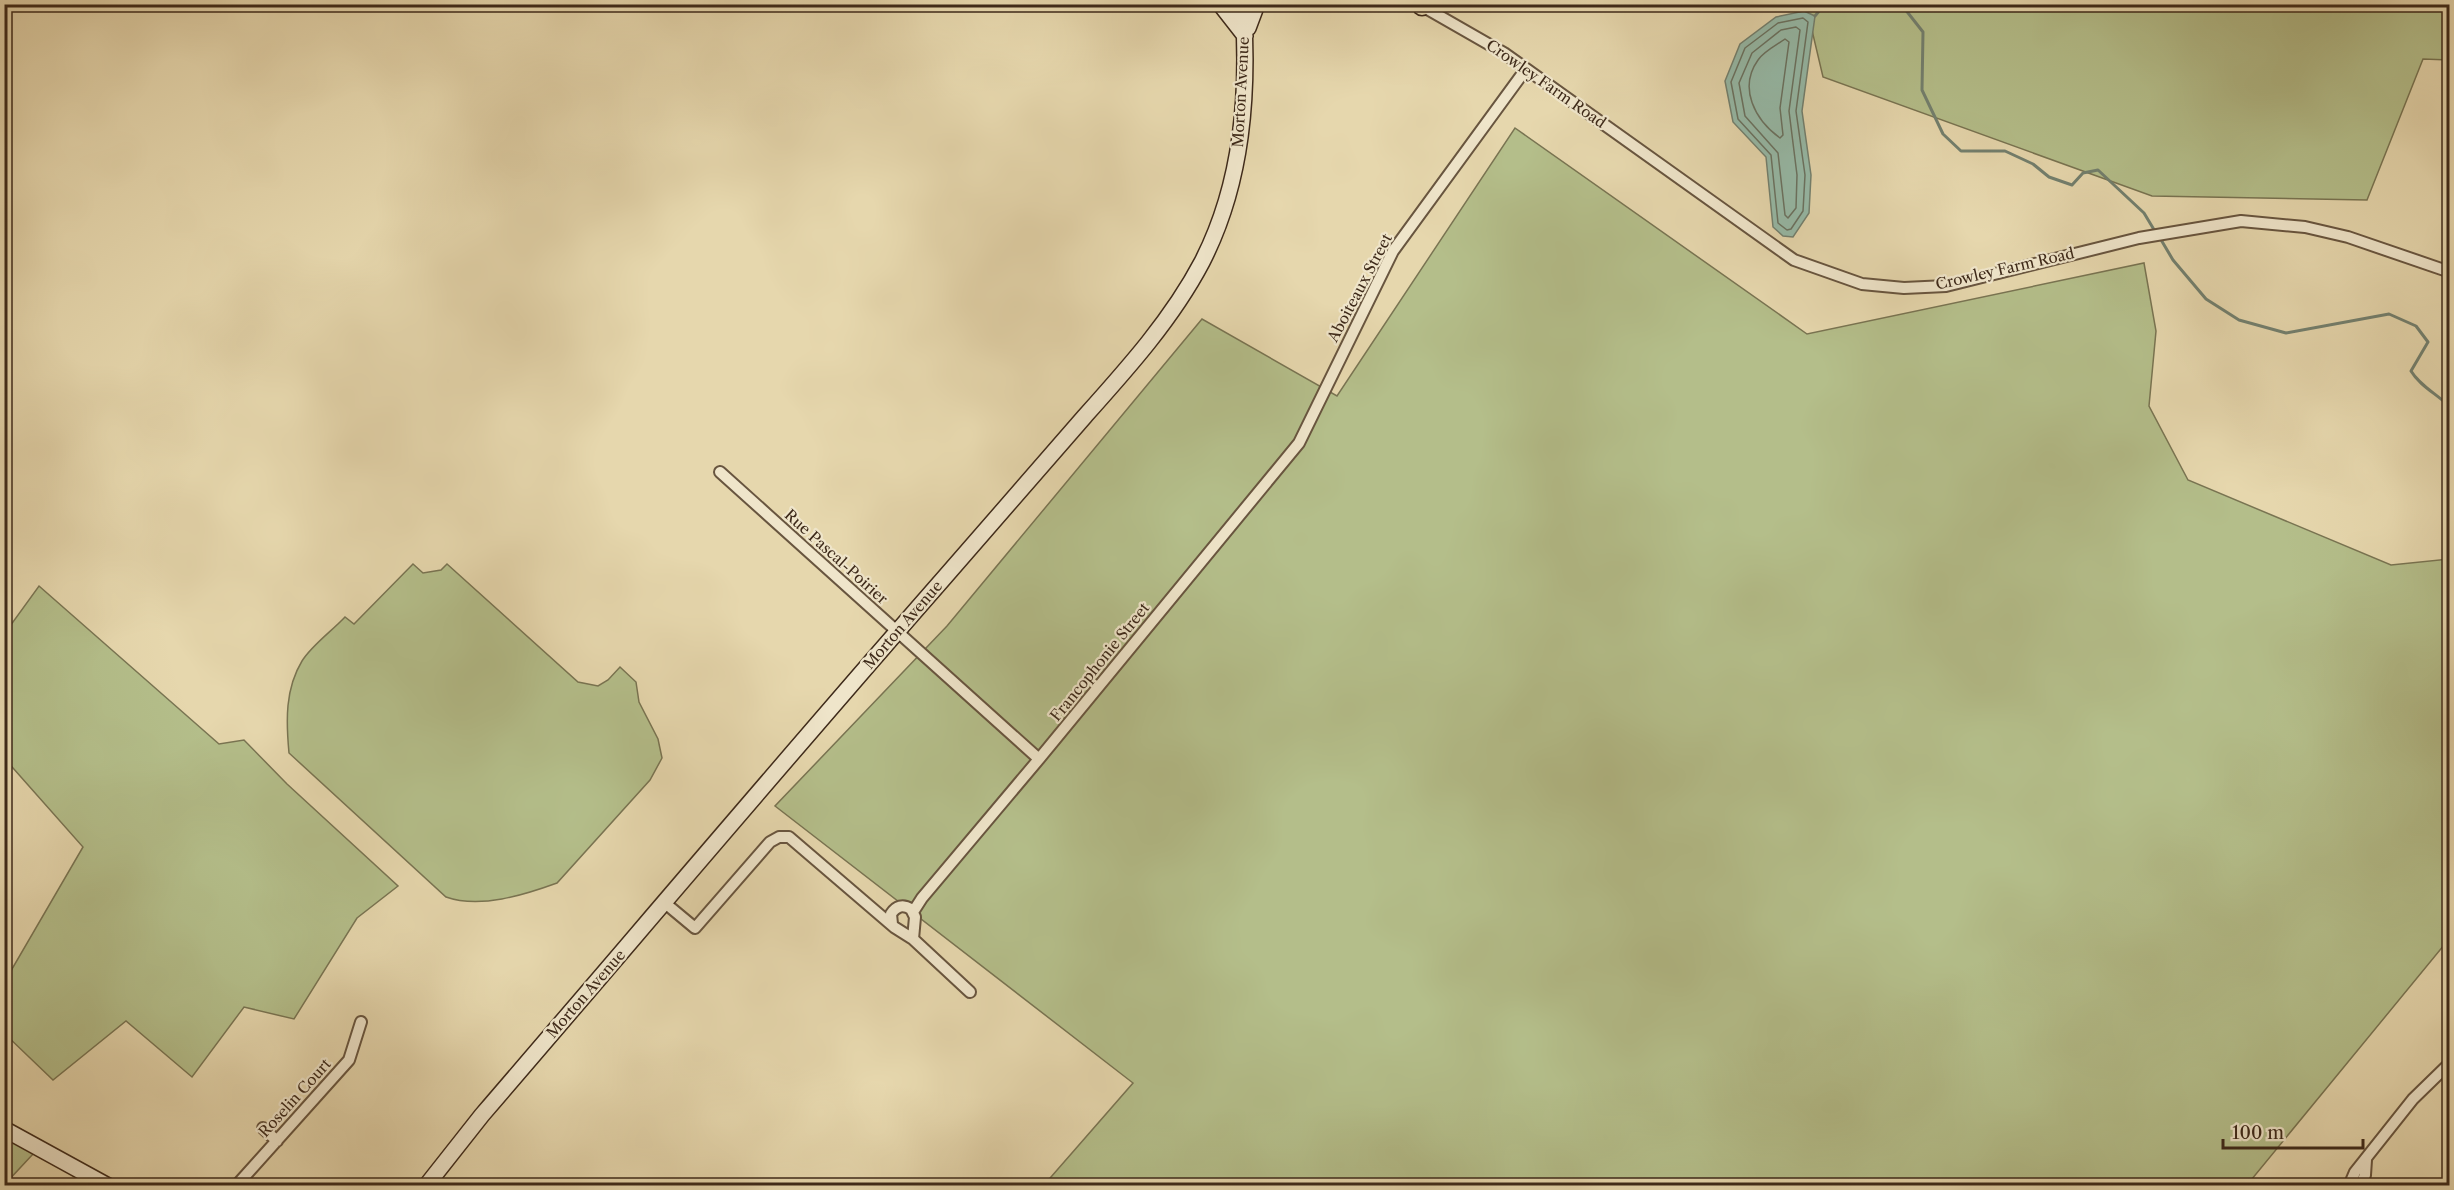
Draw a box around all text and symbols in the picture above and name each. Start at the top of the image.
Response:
street label: Crowley Farm Road [1483,35,1610,132]
street label: Morton Avenue [1228,36,1253,148]
street label: Aboiteaux Street [1323,230,1396,346]
street label: Crowley Farm Road [1934,243,2076,294]
street label: Rue Pascal-Poirier [781,505,892,609]
street label: Morton Avenue [859,577,946,673]
street label: Francophonie Street [1046,598,1154,725]
street label: Morton Avenue [542,946,629,1042]
street label: Roselin Court [254,1054,335,1141]
scale bar [2223,1112,2362,1150]
text: 100 m [2232,1122,2284,1144]

